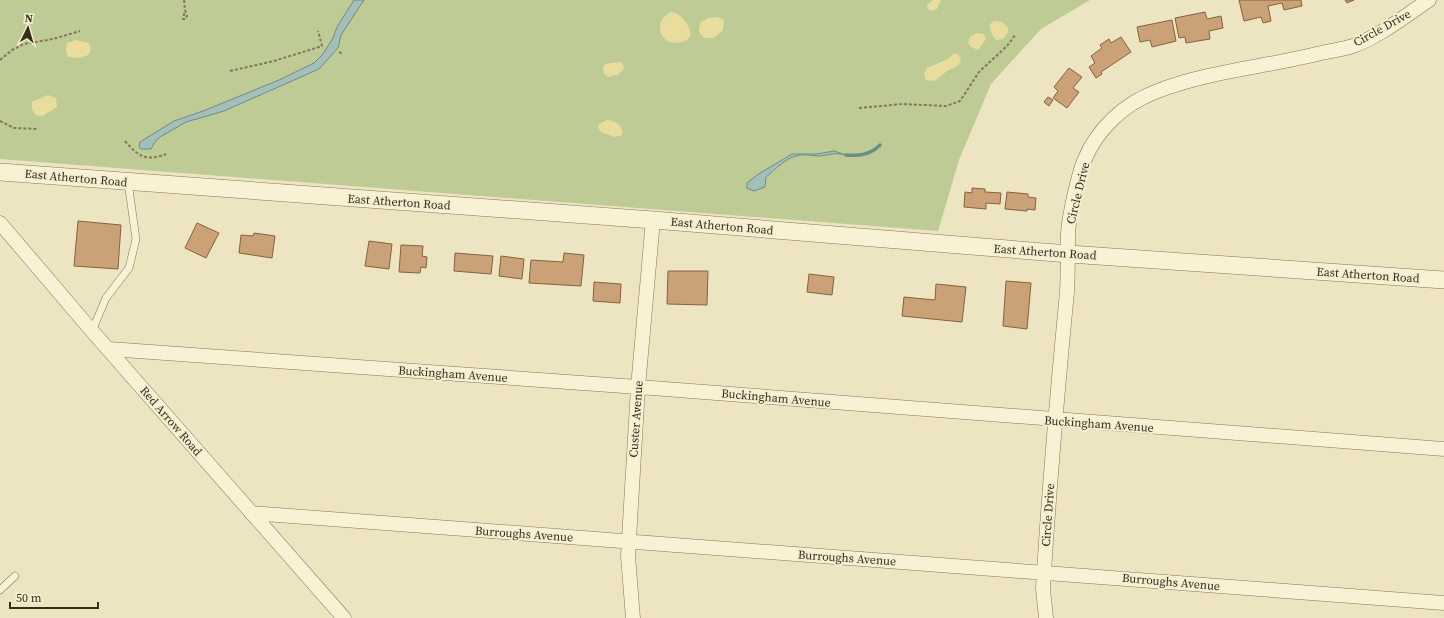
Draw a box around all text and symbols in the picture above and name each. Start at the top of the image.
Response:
street label: Circle Drive [1350,6,1414,50]
north arrow [8,8,48,48]
text: N [24,11,33,26]
street label: Circle Drive [1063,160,1093,226]
street label: East Atherton Road [24,166,128,190]
street label: East Atherton Road [347,190,451,214]
street label: East Atherton Road [670,214,774,238]
street label: East Atherton Road [993,240,1097,264]
street label: East Atherton Road [1316,263,1420,287]
street label: Buckingham Avenue [398,362,508,386]
street label: Custer Avenue [625,380,647,458]
street label: Red Arrow Road [136,383,206,459]
street label: Buckingham Avenue [721,385,831,411]
street label: Buckingham Avenue [1044,412,1154,436]
street label: Circle Drive [1038,483,1058,547]
street label: Burroughs Avenue [474,523,574,545]
street label: Burroughs Avenue [797,547,897,569]
street label: Burroughs Avenue [1121,570,1221,594]
scale bar [10,584,98,610]
text: 50 m [16,590,42,606]

